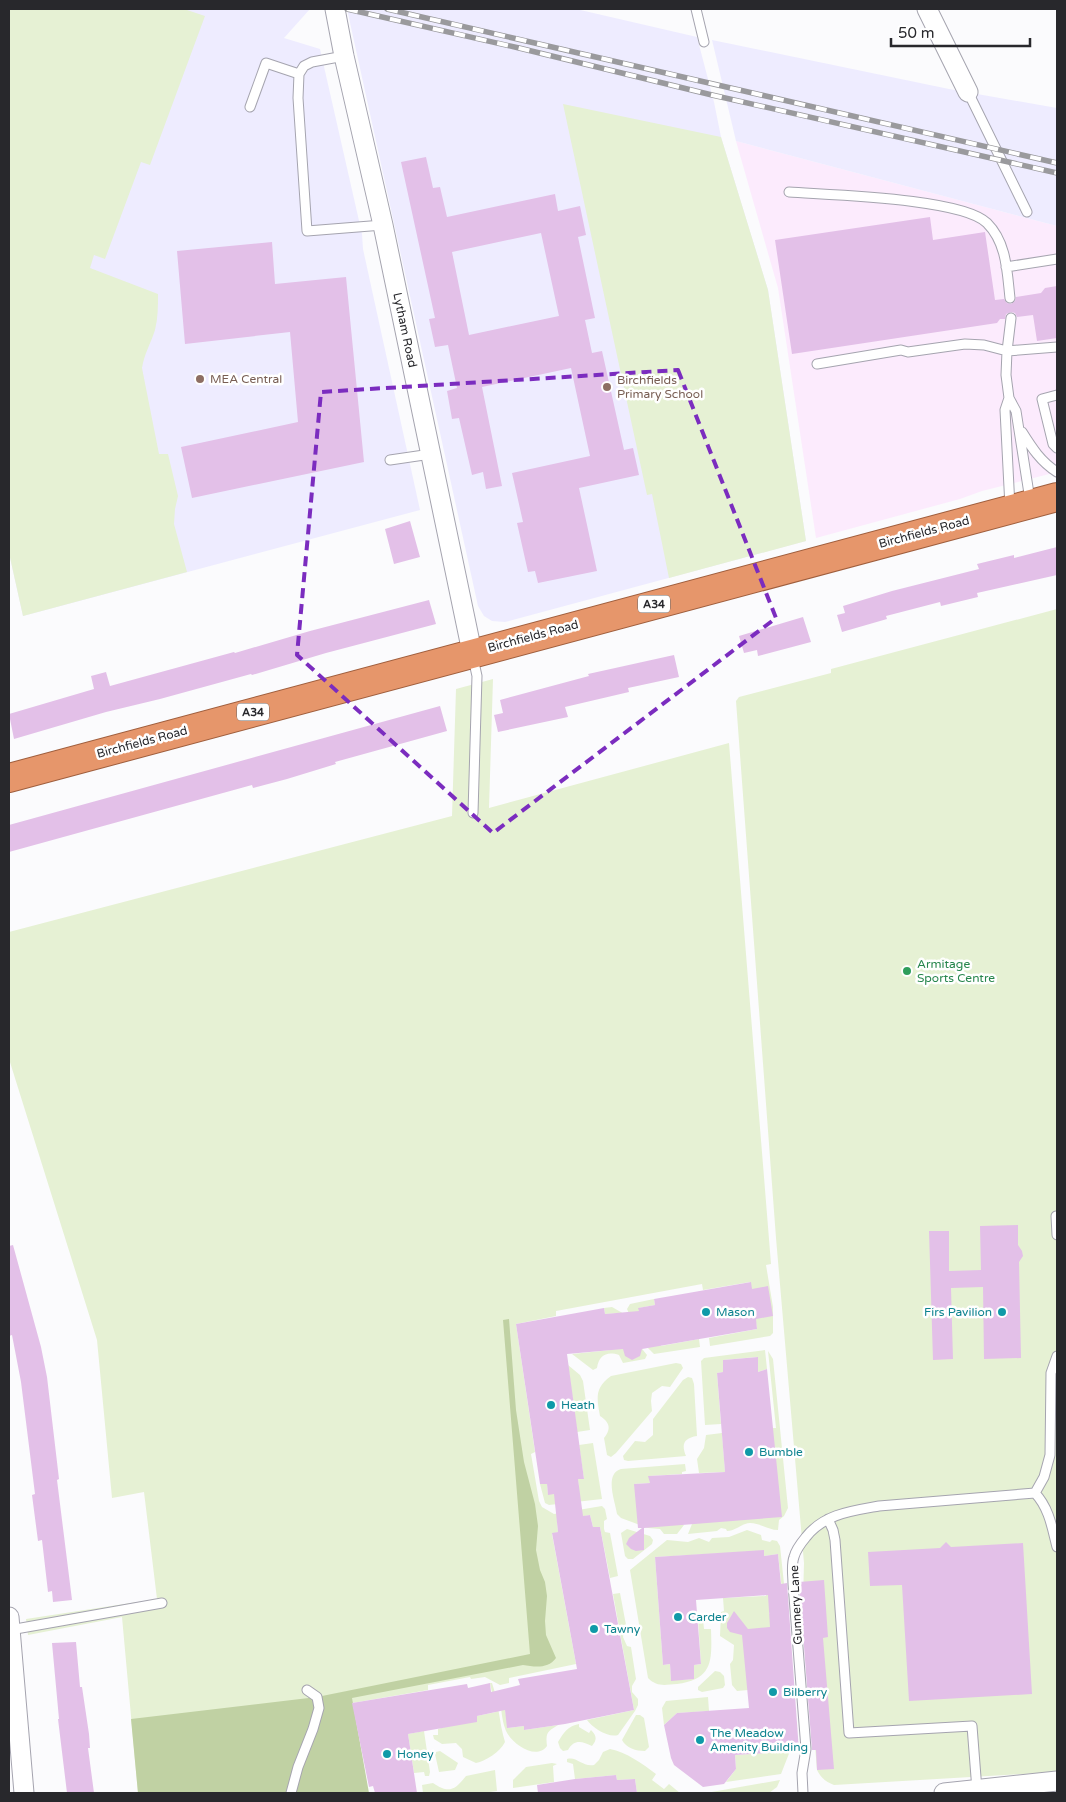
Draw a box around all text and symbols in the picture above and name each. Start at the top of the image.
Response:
scale bar [891,15,1030,47]
text: 50 m [898,24,935,42]
street label: Lytham Road [390,291,420,369]
place label: MEA Central [210,372,282,386]
marker: MEA Central [194,373,206,385]
place label: Birchfields Primary School [617,373,703,401]
marker: Birchfields Primary School [601,381,613,393]
street label: Birchfields Road [877,513,971,551]
road number: A34 [638,596,670,612]
street label: Birchfields Road [486,617,580,655]
road number: A34 [237,704,269,720]
street label: Birchfields Road [95,723,189,761]
place label: Armitage Sports Centre [917,957,995,985]
marker: Armitage Sports Centre [901,965,913,977]
place label: Mason [716,1305,755,1319]
place label: Firs Pavilion [924,1305,992,1319]
marker: Mason [700,1306,712,1318]
marker: Firs Pavilion [996,1306,1008,1318]
place label: Heath [561,1398,595,1412]
marker: Heath [545,1399,557,1411]
place label: Bumble [759,1445,803,1459]
marker: Bumble [743,1446,755,1458]
street label: Gunnery Lane [787,1565,805,1645]
place label: Carder [688,1610,727,1624]
marker: Carder [672,1611,684,1623]
place label: Tawny [604,1622,641,1636]
marker: Tawny [588,1623,600,1635]
place label: Bilberry [783,1685,828,1699]
marker: Bilberry [767,1686,779,1698]
place label: The Meadow Amenity Building [710,1726,808,1754]
marker: The Meadow Amenity Building [694,1734,706,1746]
place label: Honey [397,1747,434,1761]
marker: Honey [381,1748,393,1760]

